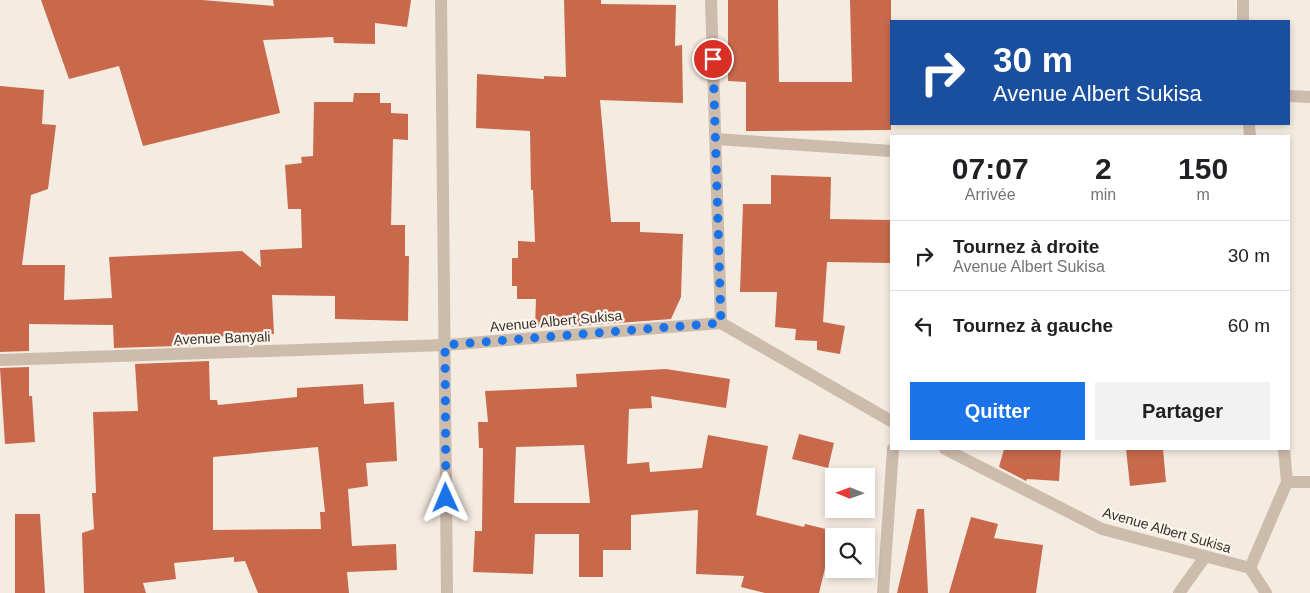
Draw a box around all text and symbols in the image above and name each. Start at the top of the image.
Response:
pin [692,38,734,80]
icon: right [910,40,975,105]
text: 30 m [993,40,1073,79]
icon: arrive [699,45,727,73]
text: Avenue Albert Sukisa [993,81,1202,106]
text: 07:07 [952,152,1029,185]
text: 2 [1095,152,1112,185]
text: 150 [1178,152,1228,185]
text: Arrivée [965,186,1016,203]
text: min [1090,186,1116,203]
text: m [1196,186,1210,203]
text: Tournez à droite [953,236,1099,257]
icon: right [910,242,938,270]
text: 30 m [1228,245,1270,266]
text: Avenue Albert Sukisa [953,258,1105,275]
street label: Avenue Albert Sukisa [489,307,623,335]
icon: left [910,312,938,340]
text: Tournez à gauche [953,315,1113,336]
text: 60 m [1228,315,1270,336]
street label: Avenue Banyali [173,328,271,348]
button: Quitter [910,382,1085,440]
button: Partager [1095,382,1270,440]
north arrow [825,468,875,518]
map controls [825,468,875,578]
position arrow [419,471,471,523]
street label: Avenue Albert Sukisa [1101,504,1233,556]
button: search [825,528,875,578]

